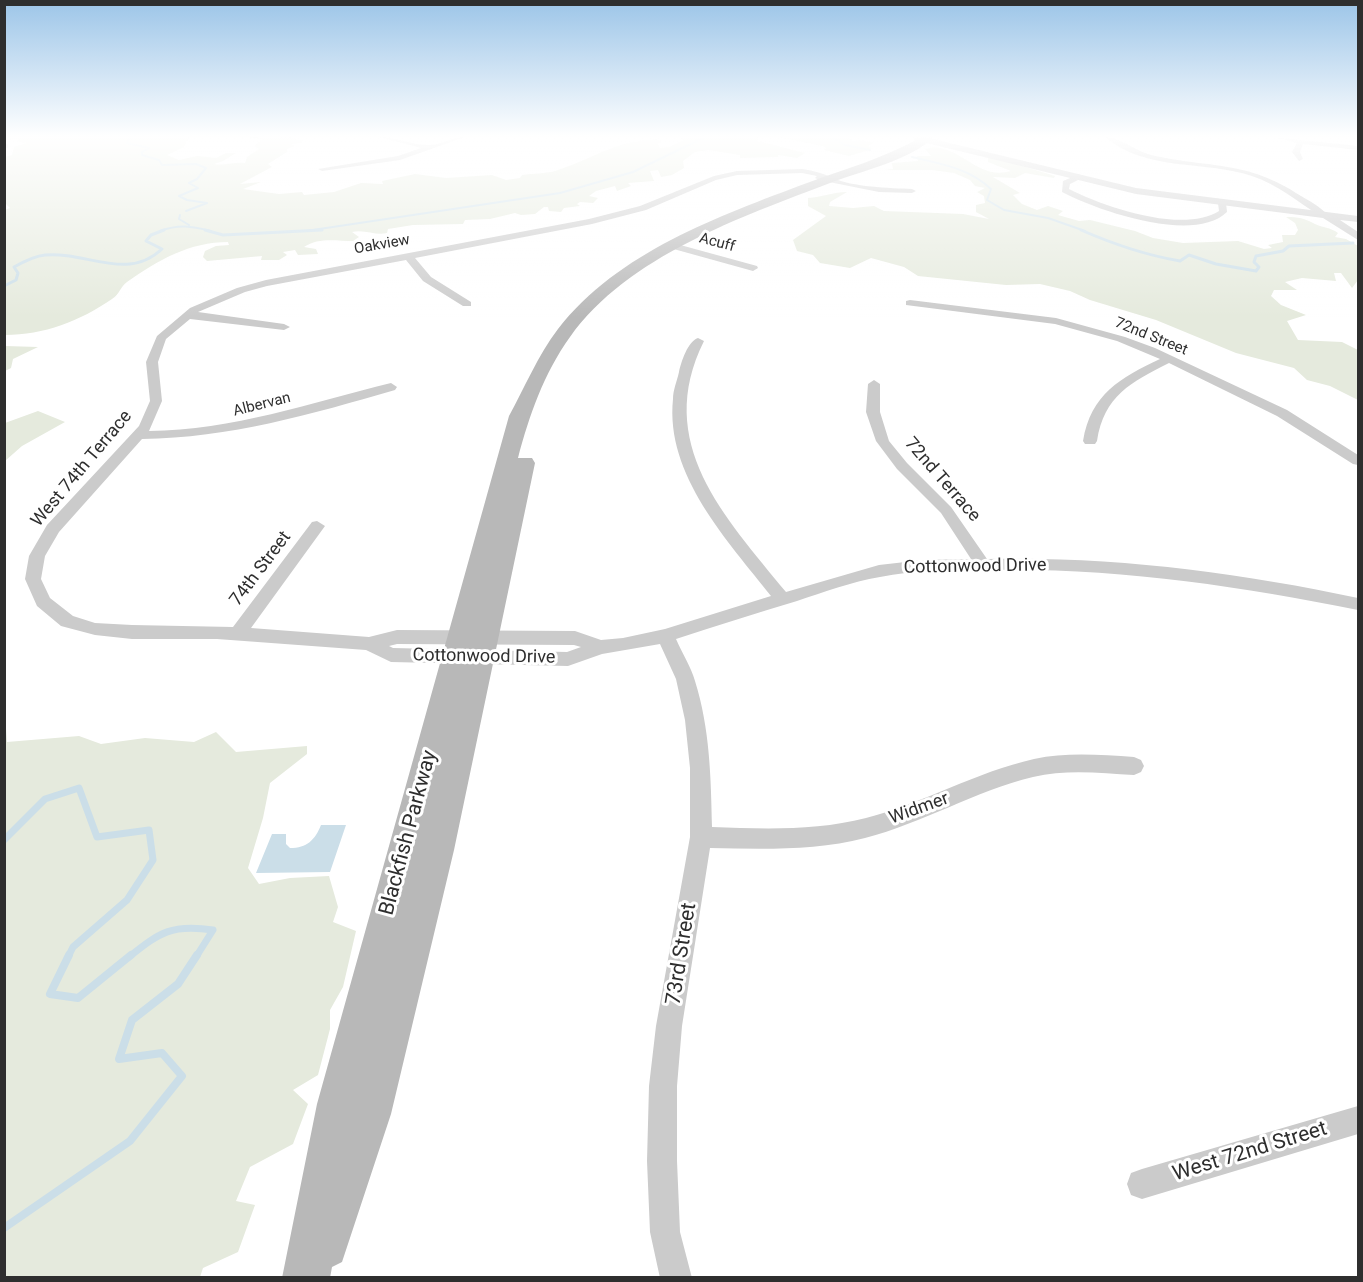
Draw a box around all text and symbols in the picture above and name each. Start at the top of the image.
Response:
street label: Acuff [697,230,737,256]
street label: Oakview [353,231,411,259]
street label: 72nd Street [1112,314,1190,360]
street label: Albervan [231,389,293,421]
street label: West 74th Terrace [27,406,137,532]
street label: 72nd Terrace [899,433,985,527]
street label: 74th Street [226,527,296,611]
street label: Cottonwood Drive [903,555,1047,579]
street label: Cottonwood Drive [412,645,556,669]
street label: Blackfish Parkway [375,748,443,918]
street label: Widmer [886,788,952,830]
street label: 73rd Street [662,901,702,1007]
street label: West 72nd Street [1170,1117,1330,1187]

